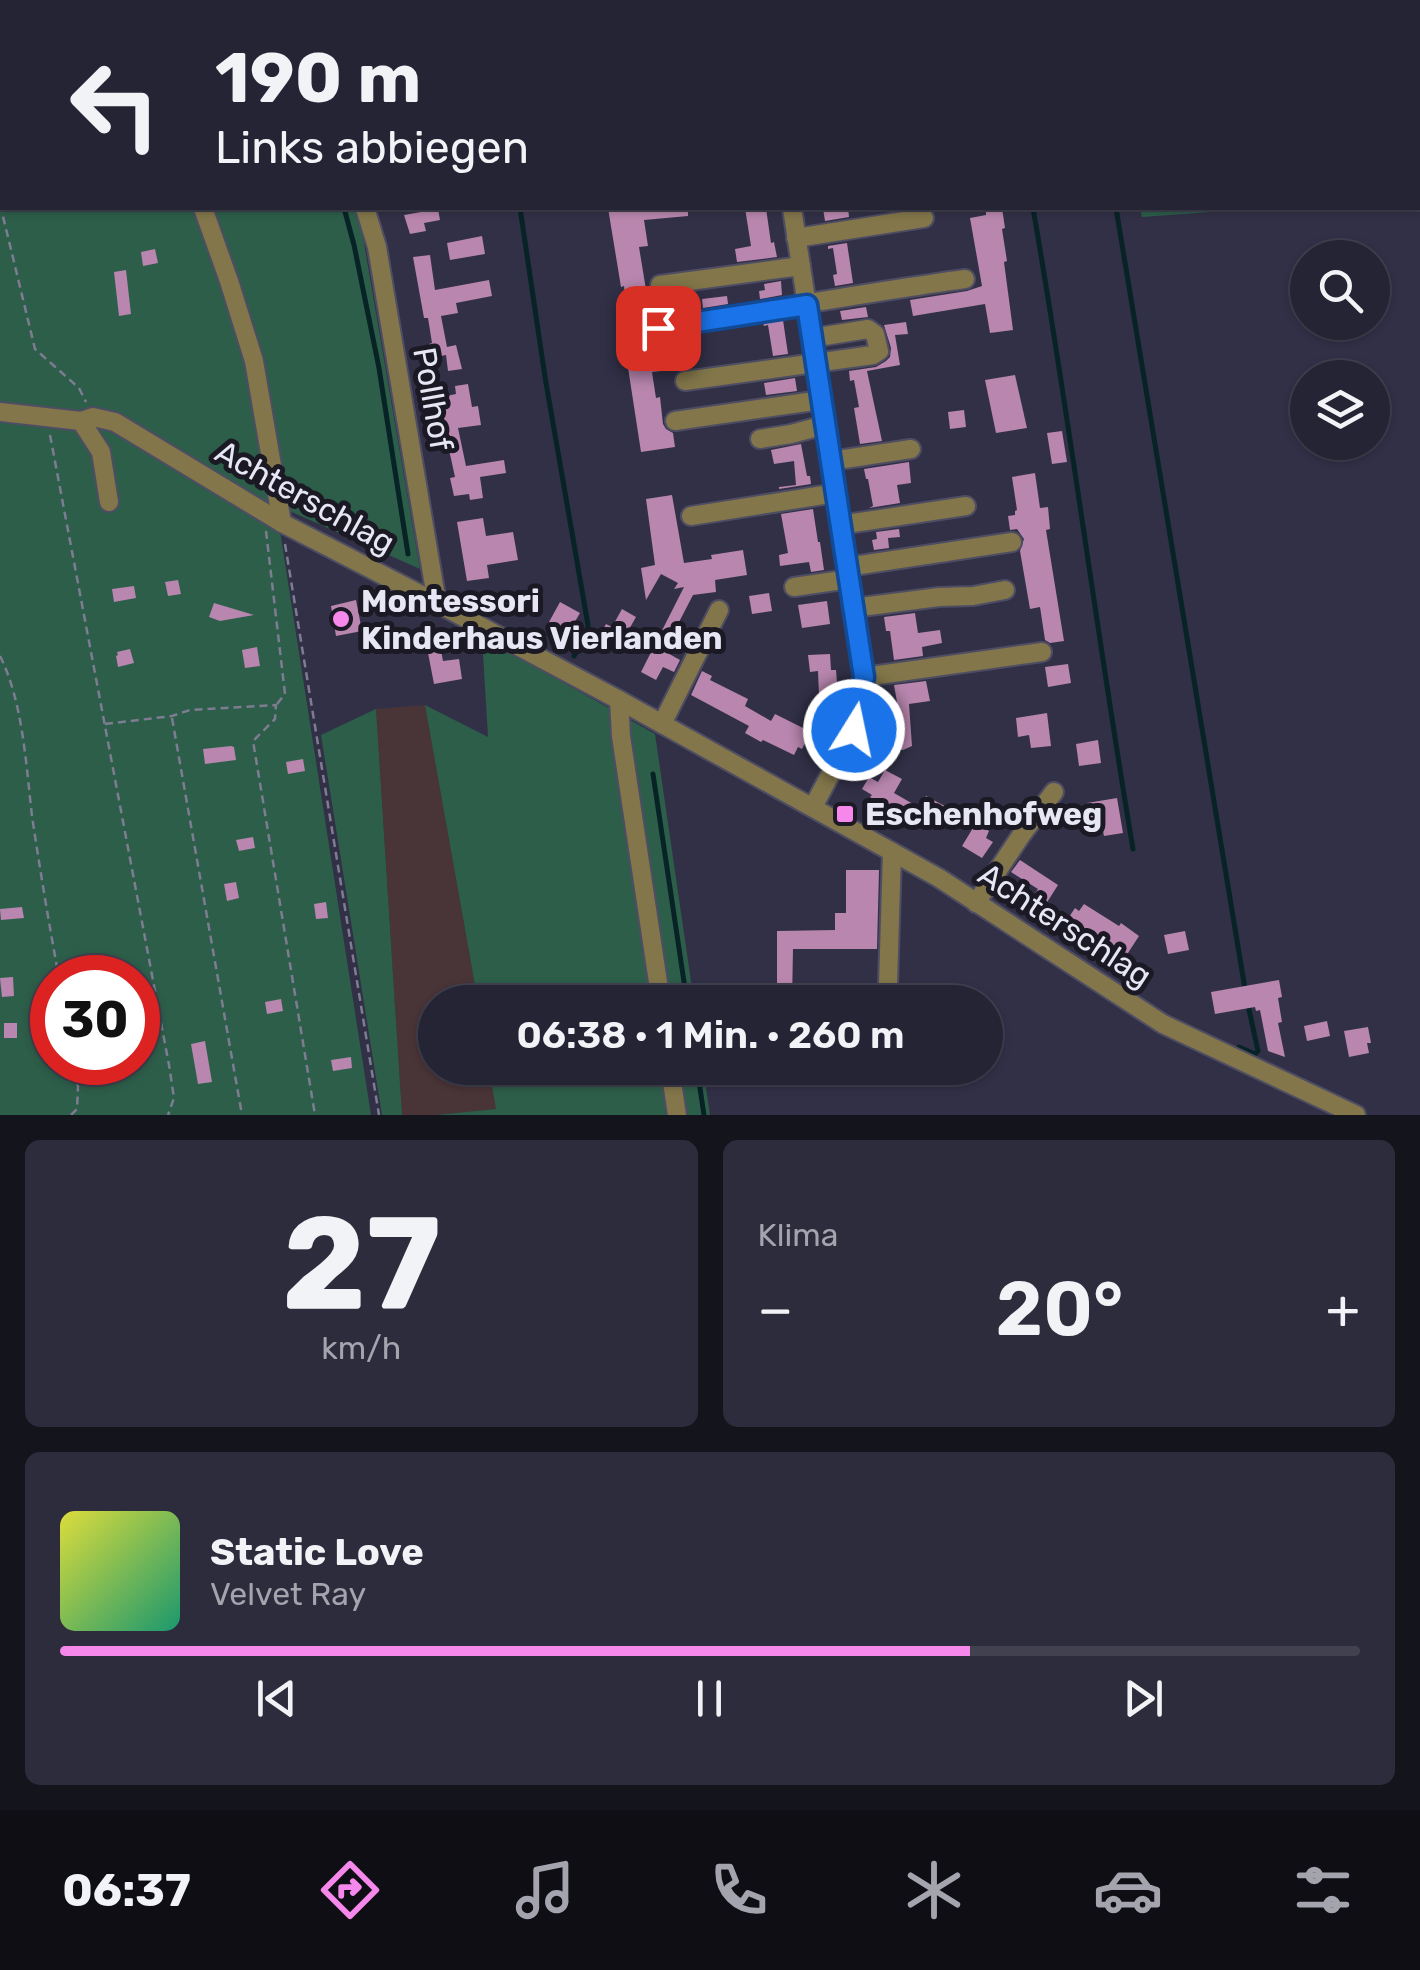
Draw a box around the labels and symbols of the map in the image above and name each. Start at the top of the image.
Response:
pin [616,286,701,371]
street label: Pollhof [405,344,461,454]
street label: Achterschlag [209,432,401,562]
place label: Montessori Kinderhaus Vierlanden [361,582,722,657]
marker: Montessori Kinderhaus Vierlanden [330,608,352,630]
position arrow [802,678,906,782]
place label: Eschenhofweg [865,795,1102,833]
marker: Eschenhofweg [834,803,856,825]
street label: Achterschlag [971,855,1159,995]
speed limit sign: 30 [30,955,160,1085]

